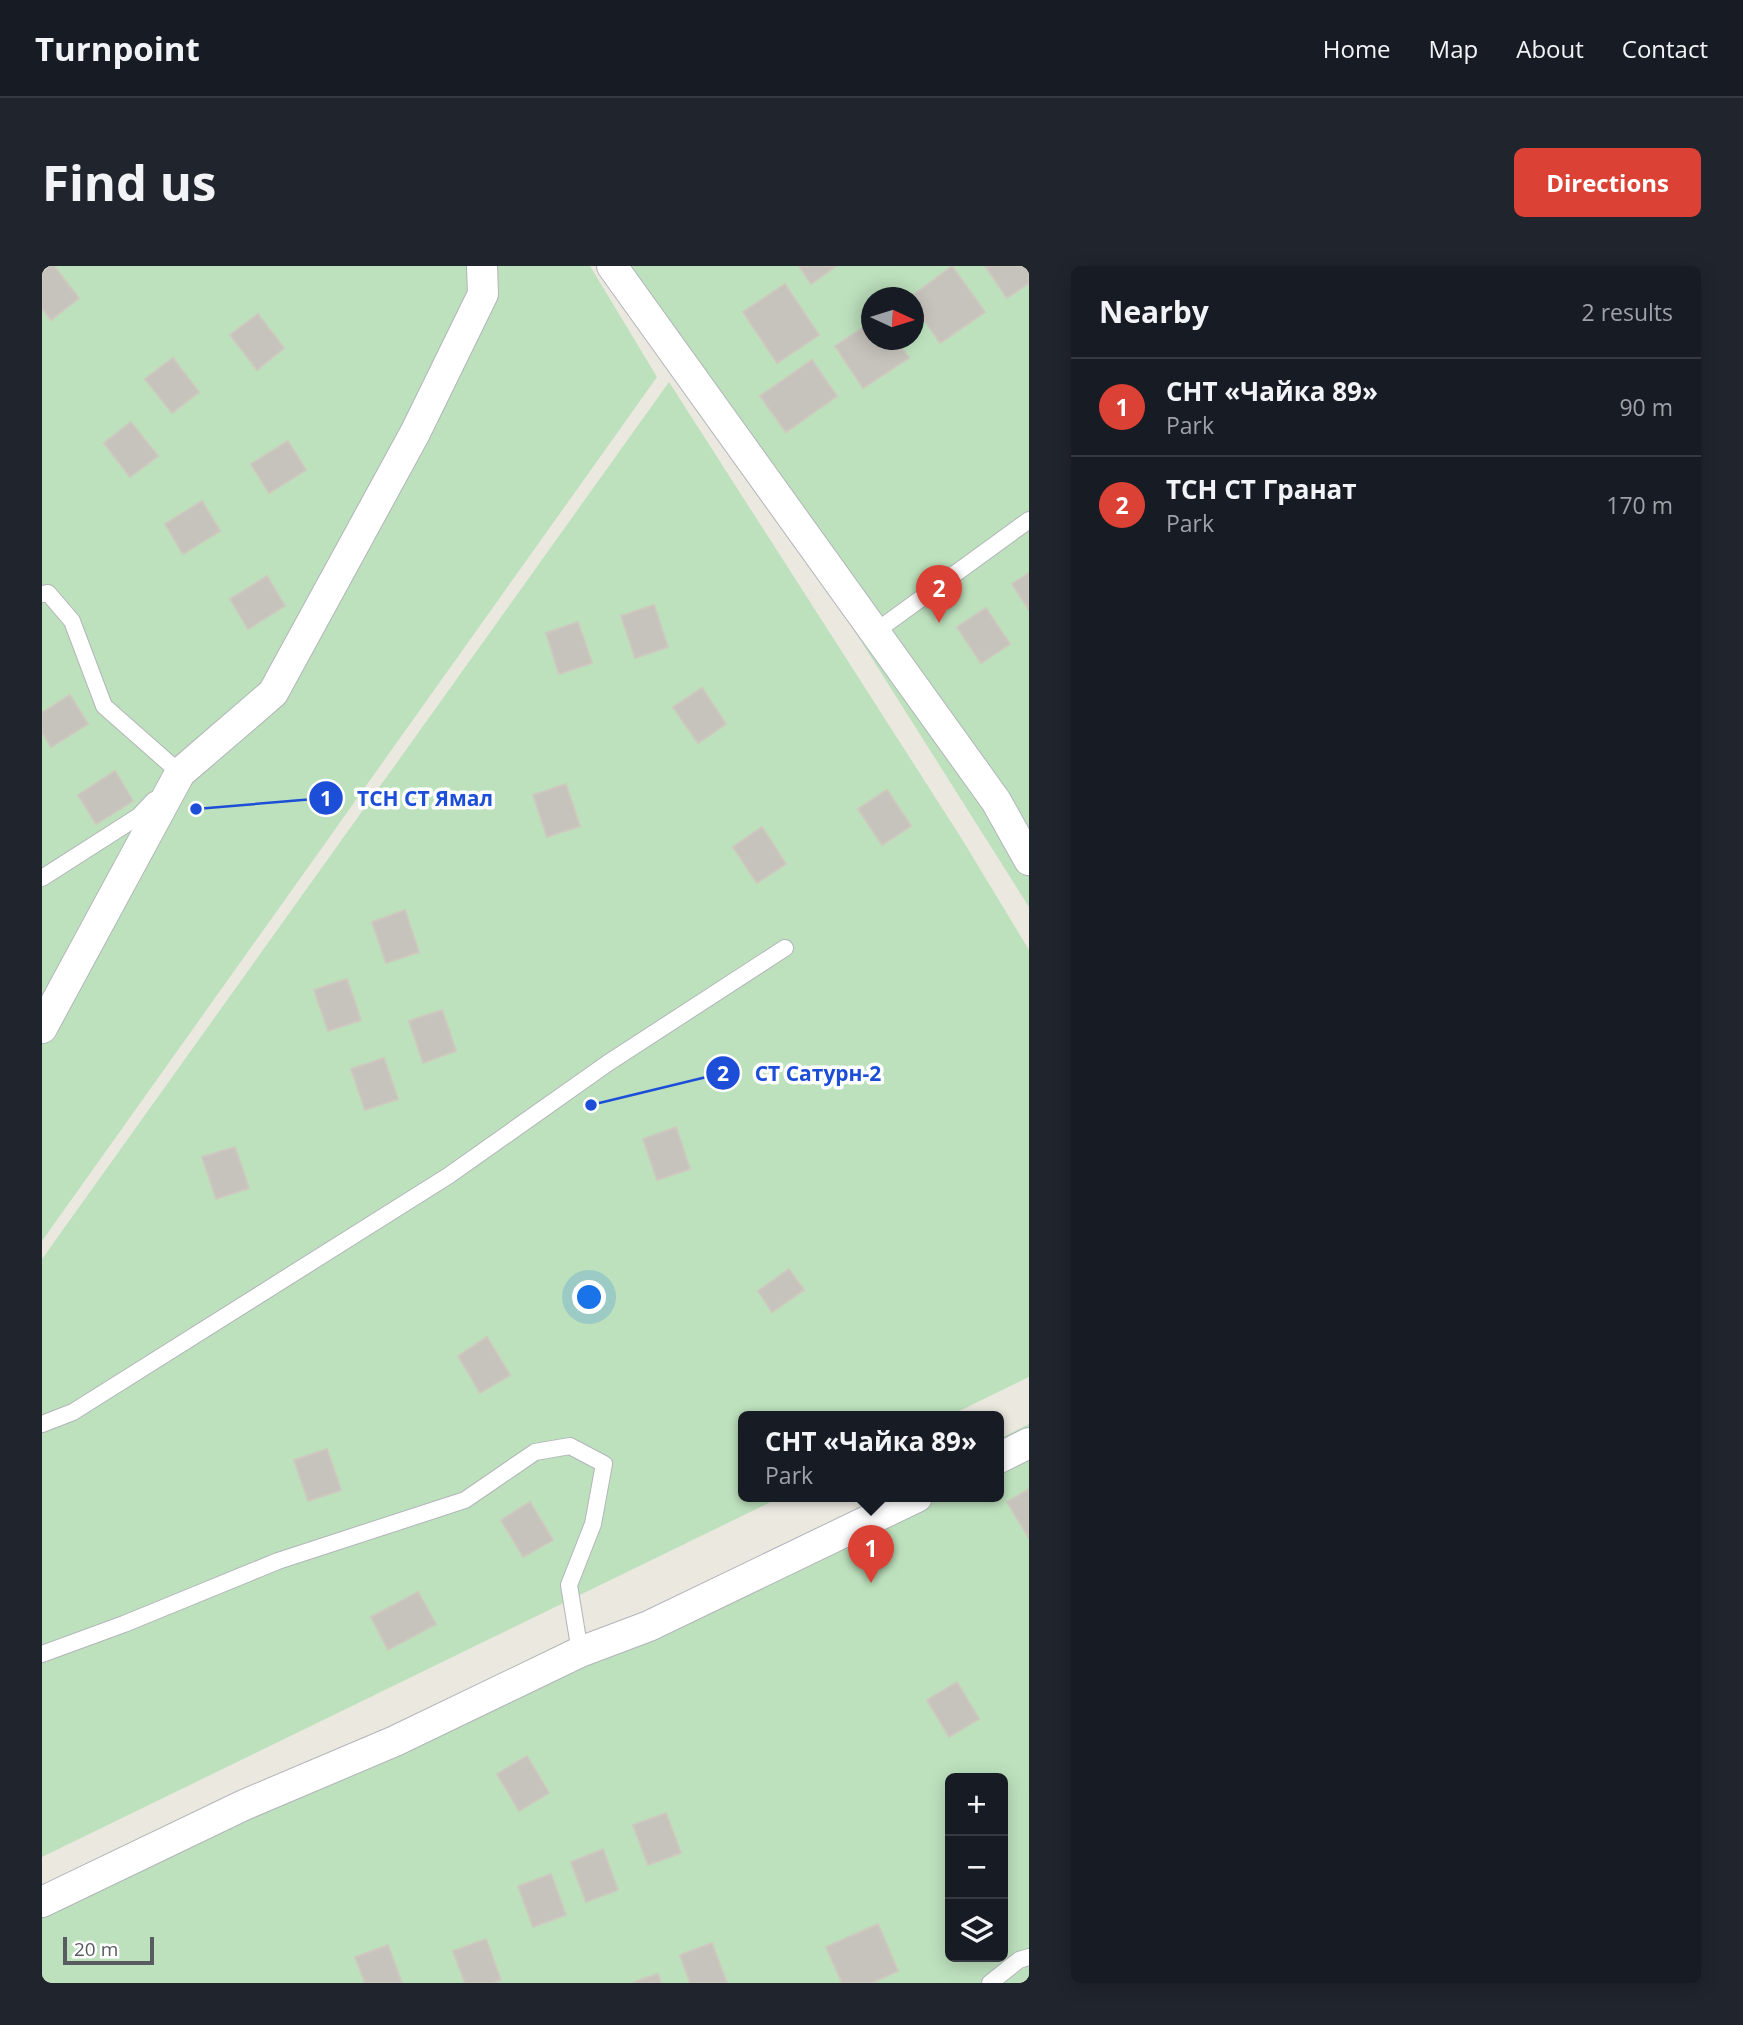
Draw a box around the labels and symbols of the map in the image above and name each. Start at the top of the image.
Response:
north arrow [861,287,924,350]
pin: 2 [916,565,962,623]
callout: ТСН СТ Ямал [308,777,507,819]
text: 1 [320,784,332,812]
text: ТСН СТ Ямал [357,784,493,812]
callout: СТ Сатурн-2 [705,1052,895,1094]
text: 2 [717,1059,729,1087]
text: СТ Сатурн-2 [755,1059,881,1087]
your location [572,1280,606,1314]
pin: 1 [848,1525,894,1583]
scale bar [63,1934,154,1966]

